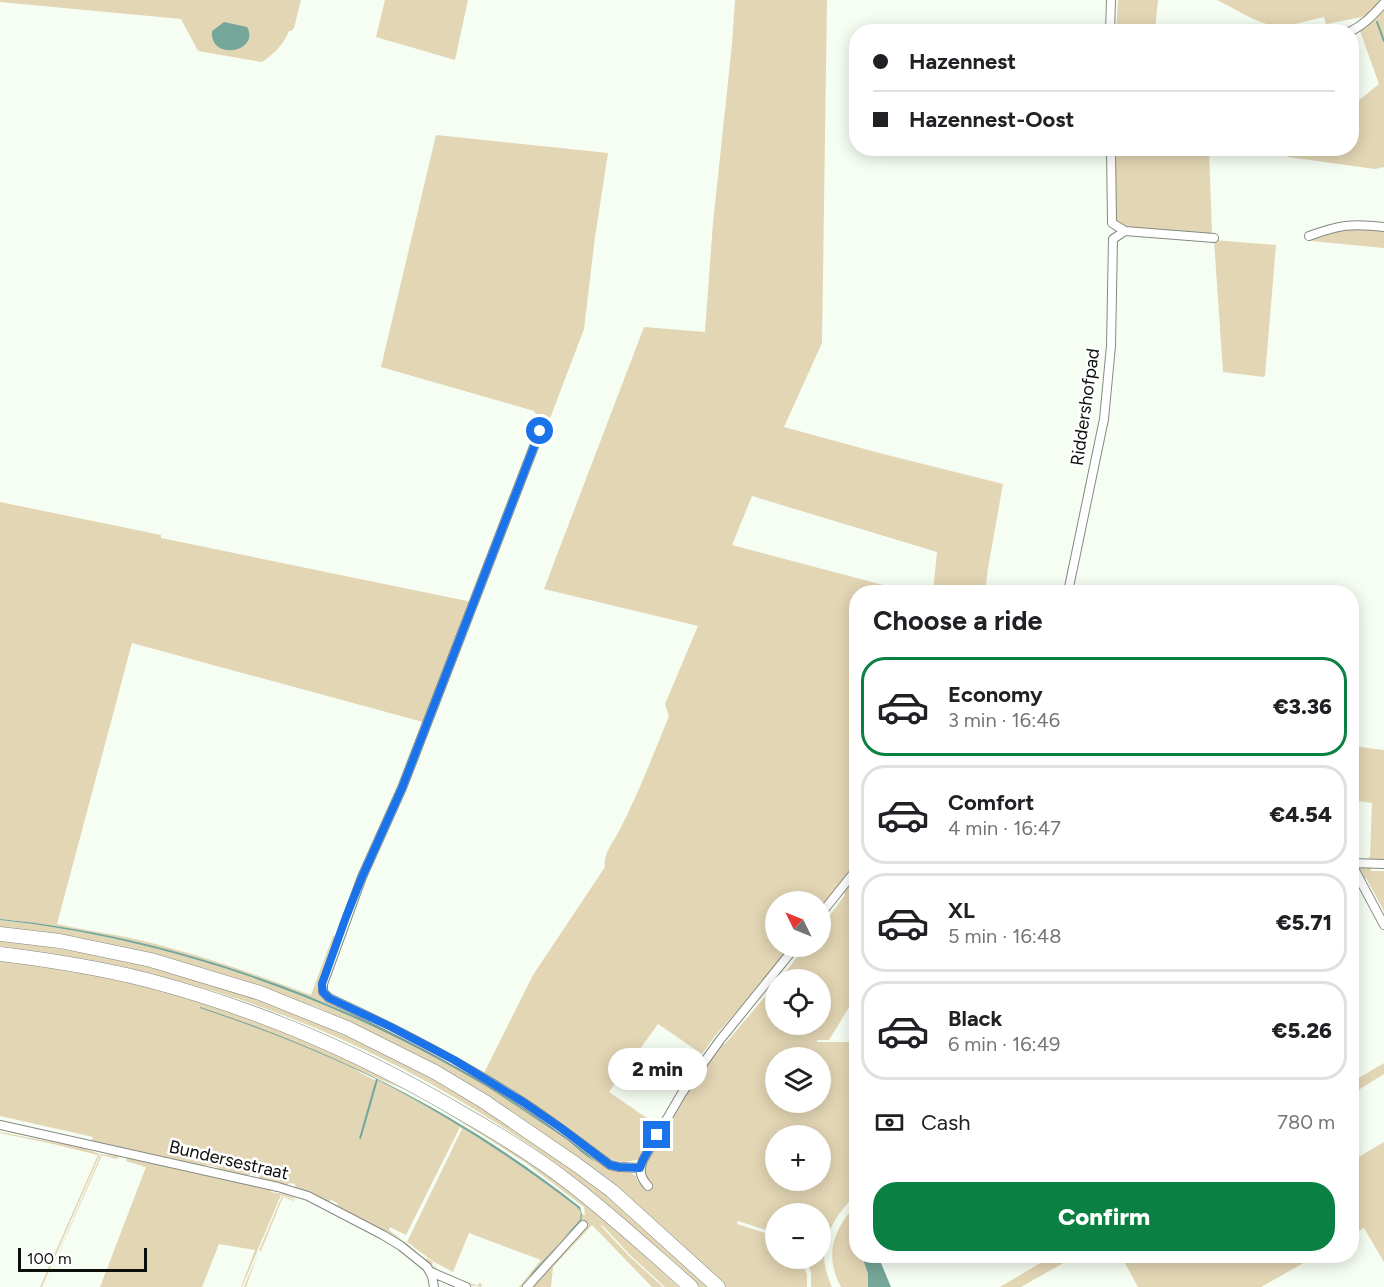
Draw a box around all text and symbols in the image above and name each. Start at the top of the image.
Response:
text: Hazennest [909,48,1016,75]
text: Hazennest-Oost [909,106,1074,133]
street label: Riddershofpad [1066,347,1104,467]
route start [526,417,553,444]
text: Choose a ride [873,604,1042,637]
icon: car [876,680,930,734]
text: Economy [948,681,1043,708]
text: €3.36 [1273,693,1332,720]
text: 3 min · 16:46 [948,708,1060,732]
icon: car [876,788,930,842]
text: Comfort [948,789,1034,816]
text: €4.54 [1270,801,1332,828]
text: 4 min · 16:47 [948,816,1061,840]
north arrow [765,891,831,957]
map controls [765,891,831,1269]
icon: car [876,896,930,950]
text: XL [948,897,975,924]
text: €5.71 [1276,909,1332,936]
text: 5 min · 16:48 [948,924,1062,948]
button: locate [765,969,831,1035]
icon: car [876,1004,930,1058]
text: Black [948,1005,1002,1032]
text: €5.26 [1272,1017,1332,1044]
text: 6 min · 16:49 [948,1032,1060,1056]
button: layers [765,1047,831,1113]
callout: 2 min [608,1048,706,1090]
text: 2 min [632,1057,683,1081]
icon: cash [873,1106,906,1139]
text: Cash [921,1109,971,1136]
text: 780 m [1277,1110,1335,1134]
route end [643,1121,670,1148]
button: + [765,1125,831,1191]
street label: Bundersestraat [167,1136,291,1185]
button: Confirm [873,1182,1335,1251]
button: − [765,1203,831,1269]
scale bar [18,1245,147,1272]
text: 100 m [27,1249,72,1268]

